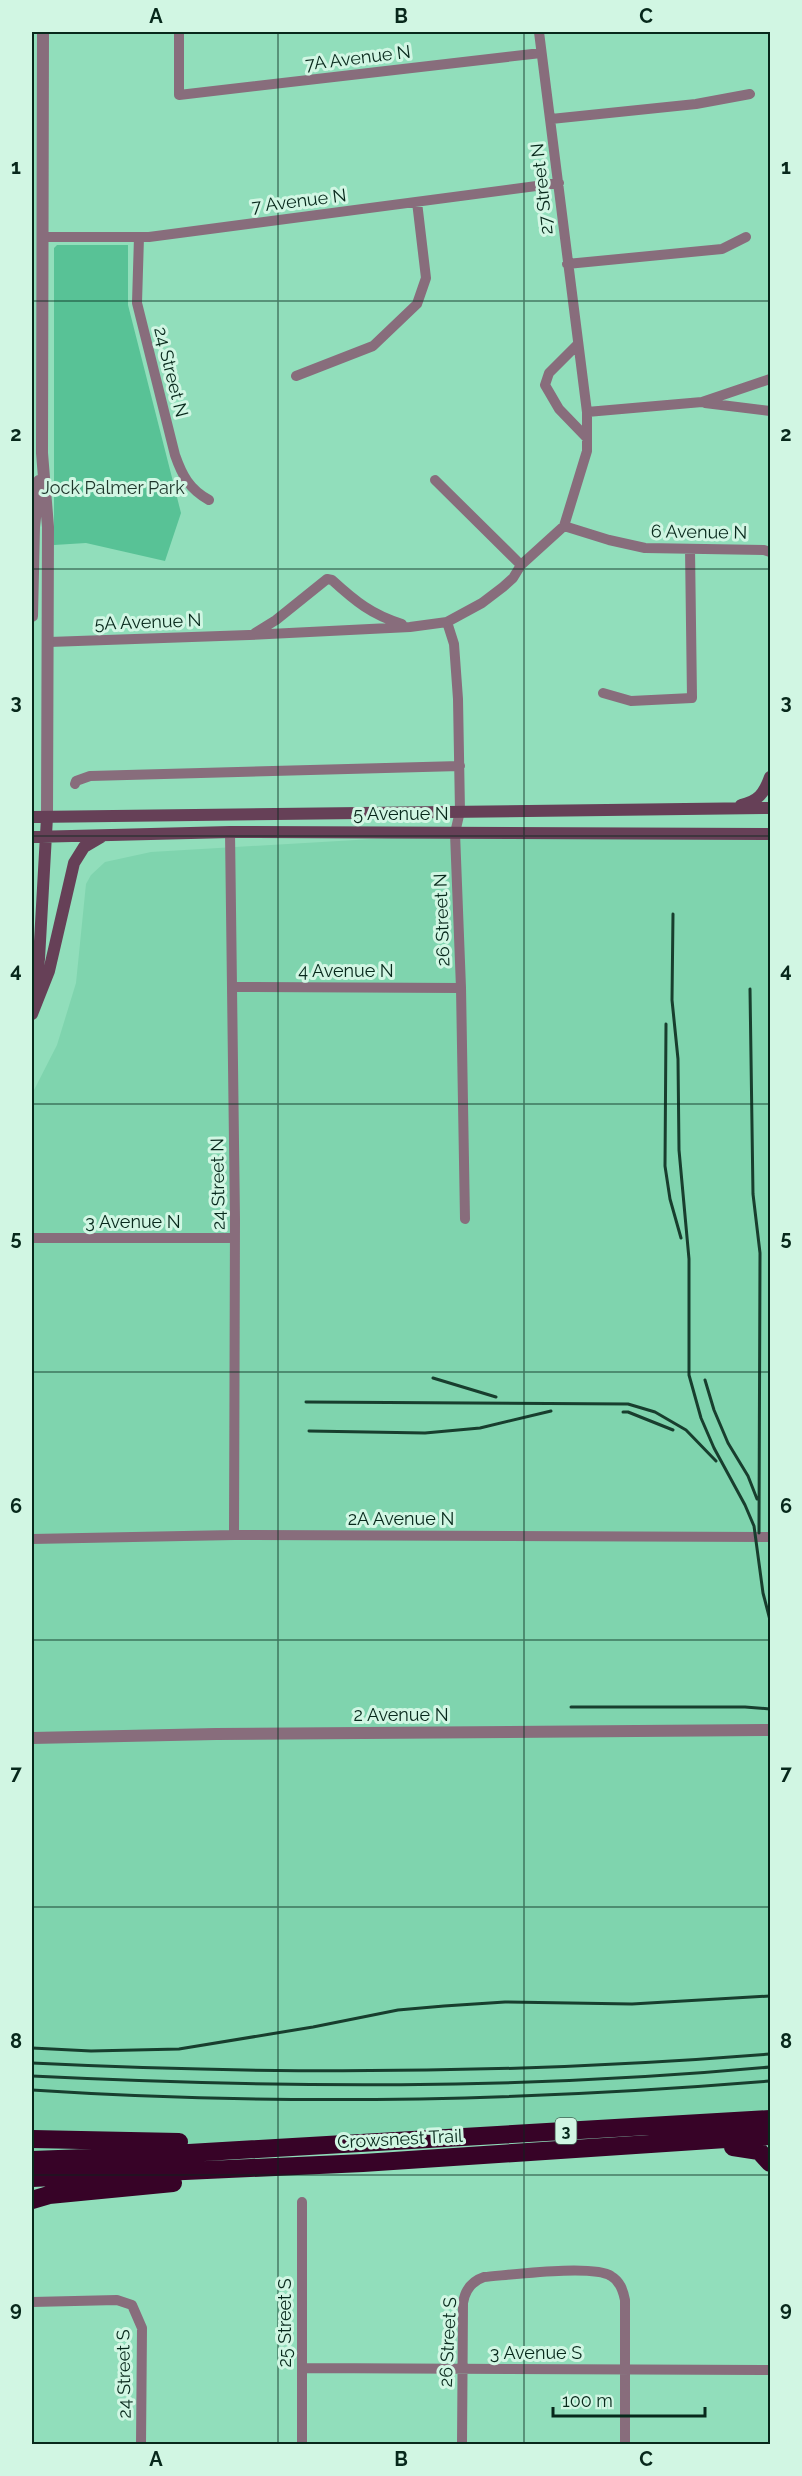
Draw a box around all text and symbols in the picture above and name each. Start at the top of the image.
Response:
text: A [149,4,163,28]
text: B [394,4,408,28]
text: C [639,4,653,28]
street label: 7A Avenue N [304,41,412,74]
street label: 27 Street N [526,142,557,236]
text: 1 [11,155,21,179]
text: 1 [781,155,791,179]
street label: 7 Avenue N [250,184,348,217]
street label: 24 Street N [150,325,193,419]
text: 2 [10,422,22,446]
text: 2 [780,422,792,446]
park label: Jock Palmer Park [41,477,185,498]
street label: 6 Avenue N [651,520,747,543]
street label: 5A Avenue N [94,609,202,634]
text: 3 [10,690,22,714]
text: 3 [780,690,792,714]
street label: 5 Avenue N [353,803,449,824]
street label: 26 Street N [429,873,454,967]
text: 4 [10,958,22,982]
text: 4 [780,958,792,982]
street label: 4 Avenue N [298,960,394,981]
street label: 24 Street N [206,1138,229,1230]
street label: 3 Avenue N [85,1211,181,1232]
text: 5 [10,1226,22,1250]
text: 5 [780,1226,792,1250]
text: 6 [10,1494,22,1518]
text: 6 [780,1494,792,1518]
street label: 2A Avenue N [348,1508,454,1529]
street label: 2 Avenue N [353,1704,449,1725]
text: 7 [10,1761,22,1785]
text: 7 [780,1761,792,1785]
text: 8 [10,2029,22,2053]
text: 8 [780,2029,792,2053]
road number: 3 [556,2118,576,2144]
street label: Crowsnest Trail [337,2125,464,2152]
street label: 25 Street S [274,2278,295,2368]
street label: 26 Street S [435,2296,460,2388]
text: 9 [10,2297,22,2321]
text: 9 [780,2297,792,2321]
street label: 24 Street S [112,2329,135,2419]
street label: 3 Avenue S [490,2342,582,2363]
scale bar [553,2380,704,2418]
text: 100 m [562,2390,613,2411]
text: A [149,2447,163,2471]
text: B [394,2447,408,2471]
text: C [639,2447,653,2471]

